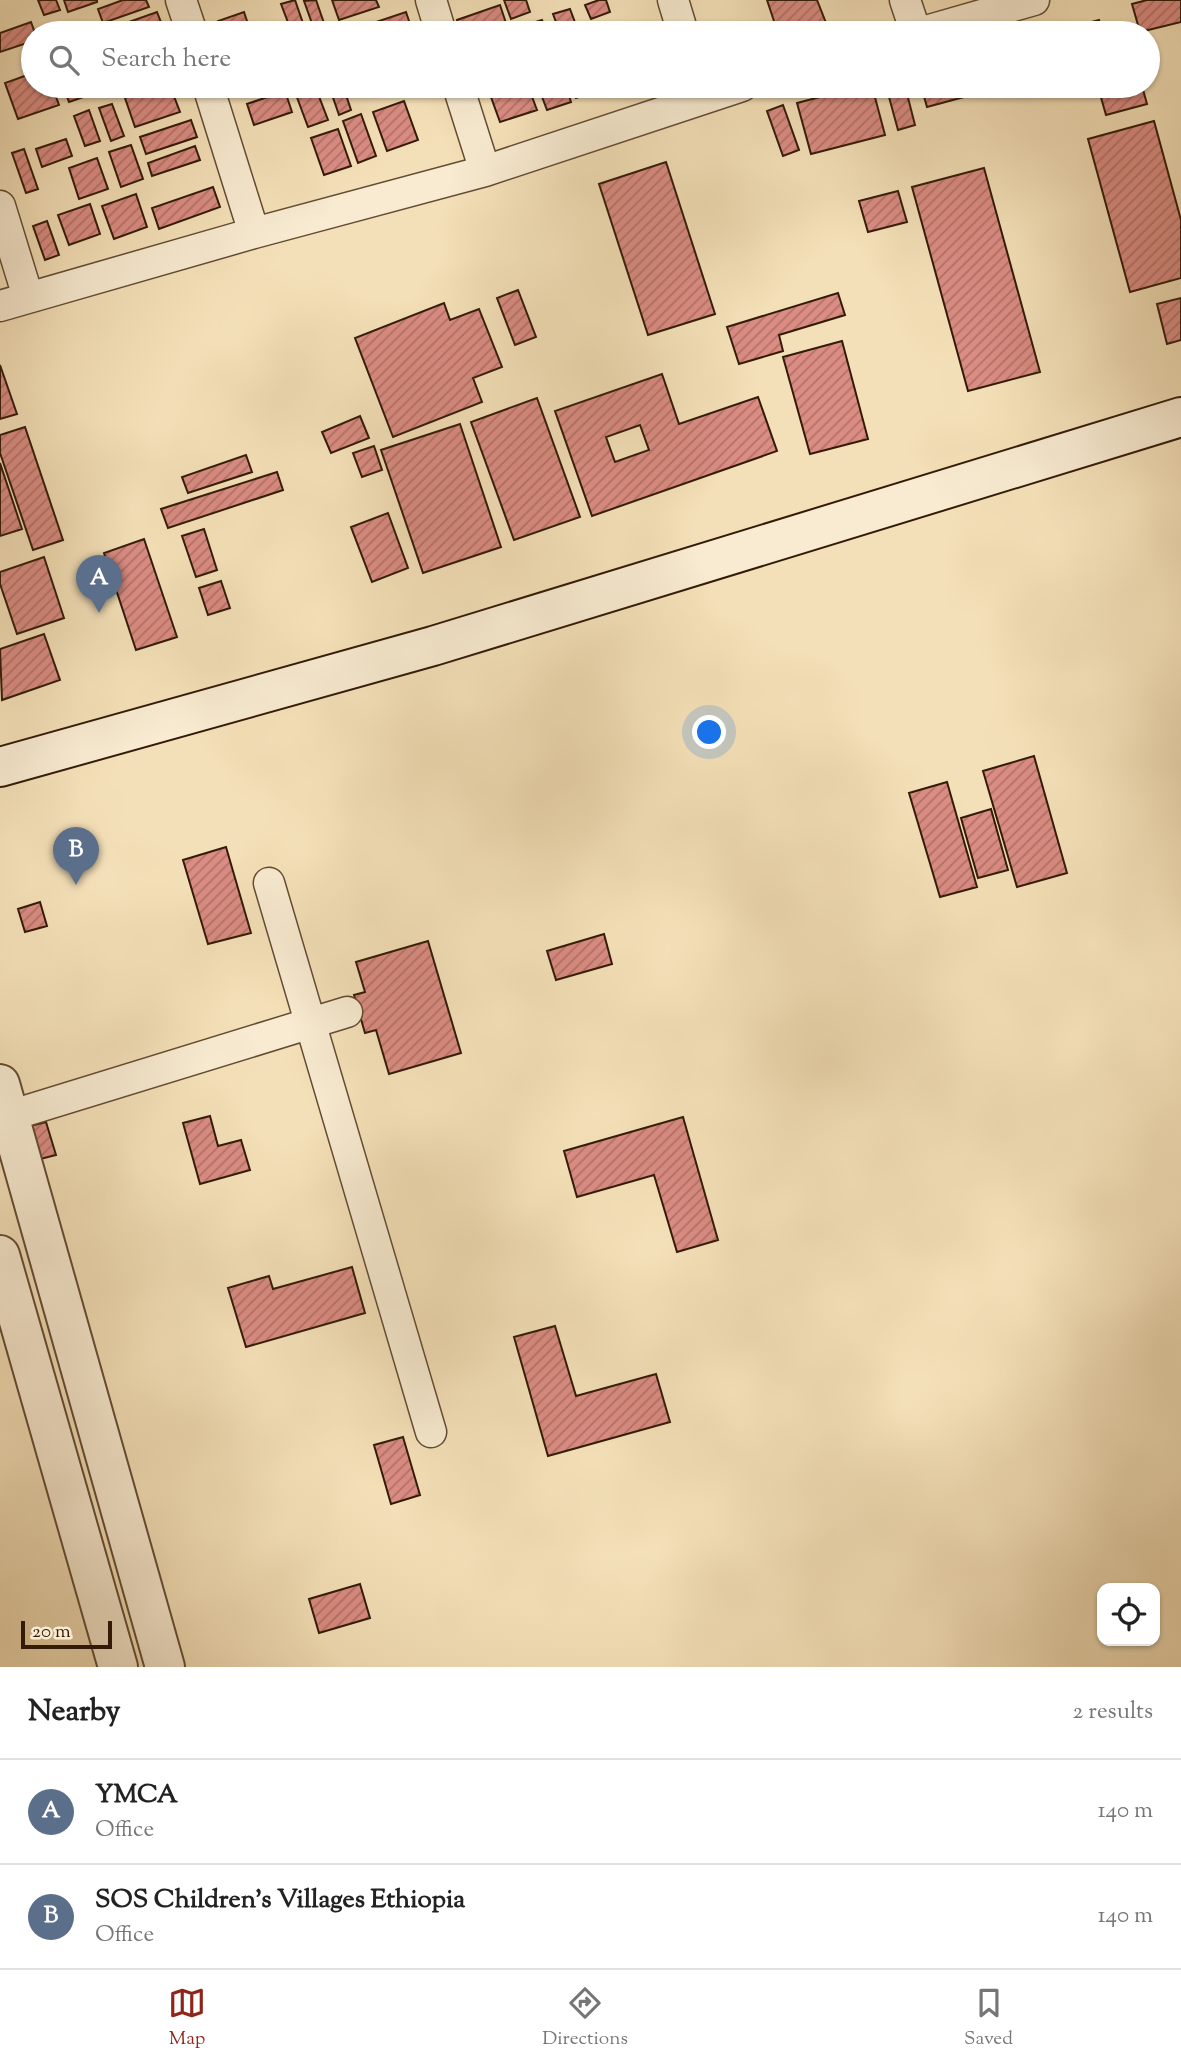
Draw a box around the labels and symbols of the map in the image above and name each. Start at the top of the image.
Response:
pin: A [76,555,122,613]
your location [692,715,726,749]
pin: B [53,827,99,885]
scale bar [21,1618,112,1650]

